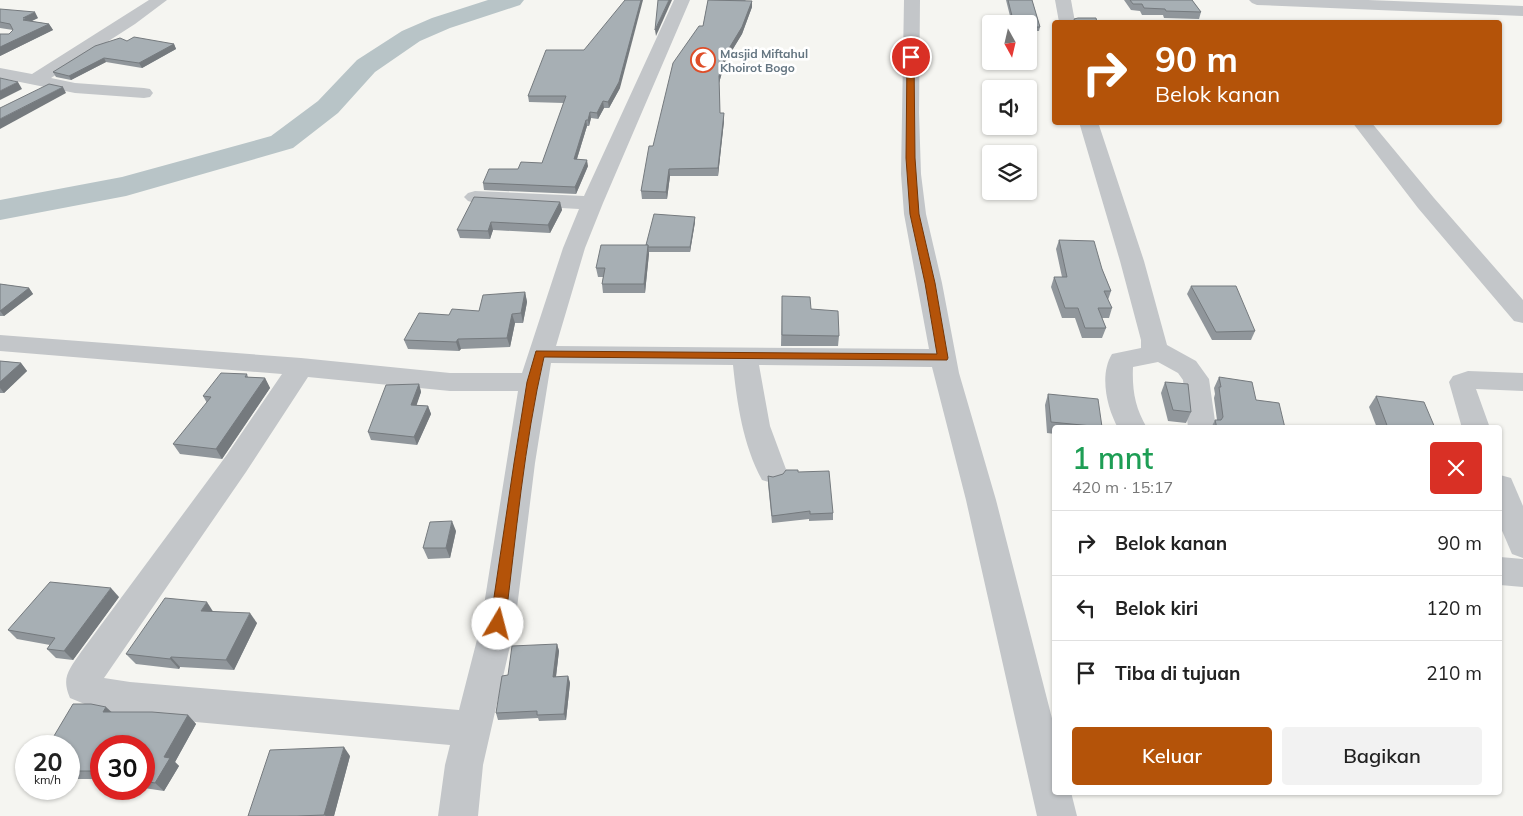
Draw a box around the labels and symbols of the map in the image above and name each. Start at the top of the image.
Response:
north arrow [982,15,1038,70]
pin [890,36,932,78]
place label: Masjid Miftahul Khoirot Bogo [720,46,808,75]
mosque icon: Masjid Miftahul Khoirot Bogo [690,47,716,73]
position arrow [471,597,523,649]
speed limit sign: 30 [90,735,155,800]

